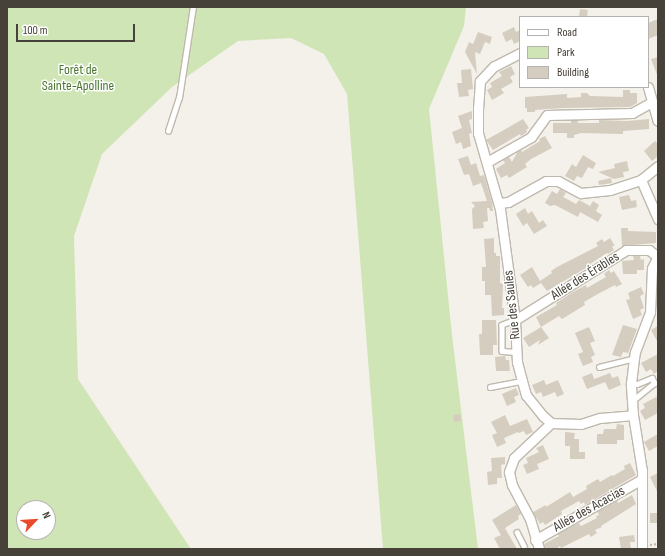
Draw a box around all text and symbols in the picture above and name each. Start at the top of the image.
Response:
scale bar [18,16,137,42]
legend [519,16,649,88]
text: 100 m [23,23,48,38]
text: Road [557,25,577,40]
text: Park [557,45,575,60]
park label: Forêt de Sainte-Apolline [42,62,114,94]
text: Building [557,65,589,80]
street label: Allée des Érables [548,248,622,304]
street label: Rue des Saules [500,270,524,340]
street label: Allée des Acacias [550,482,628,536]
north arrow [16,500,56,540]
text: N [39,510,54,521]

